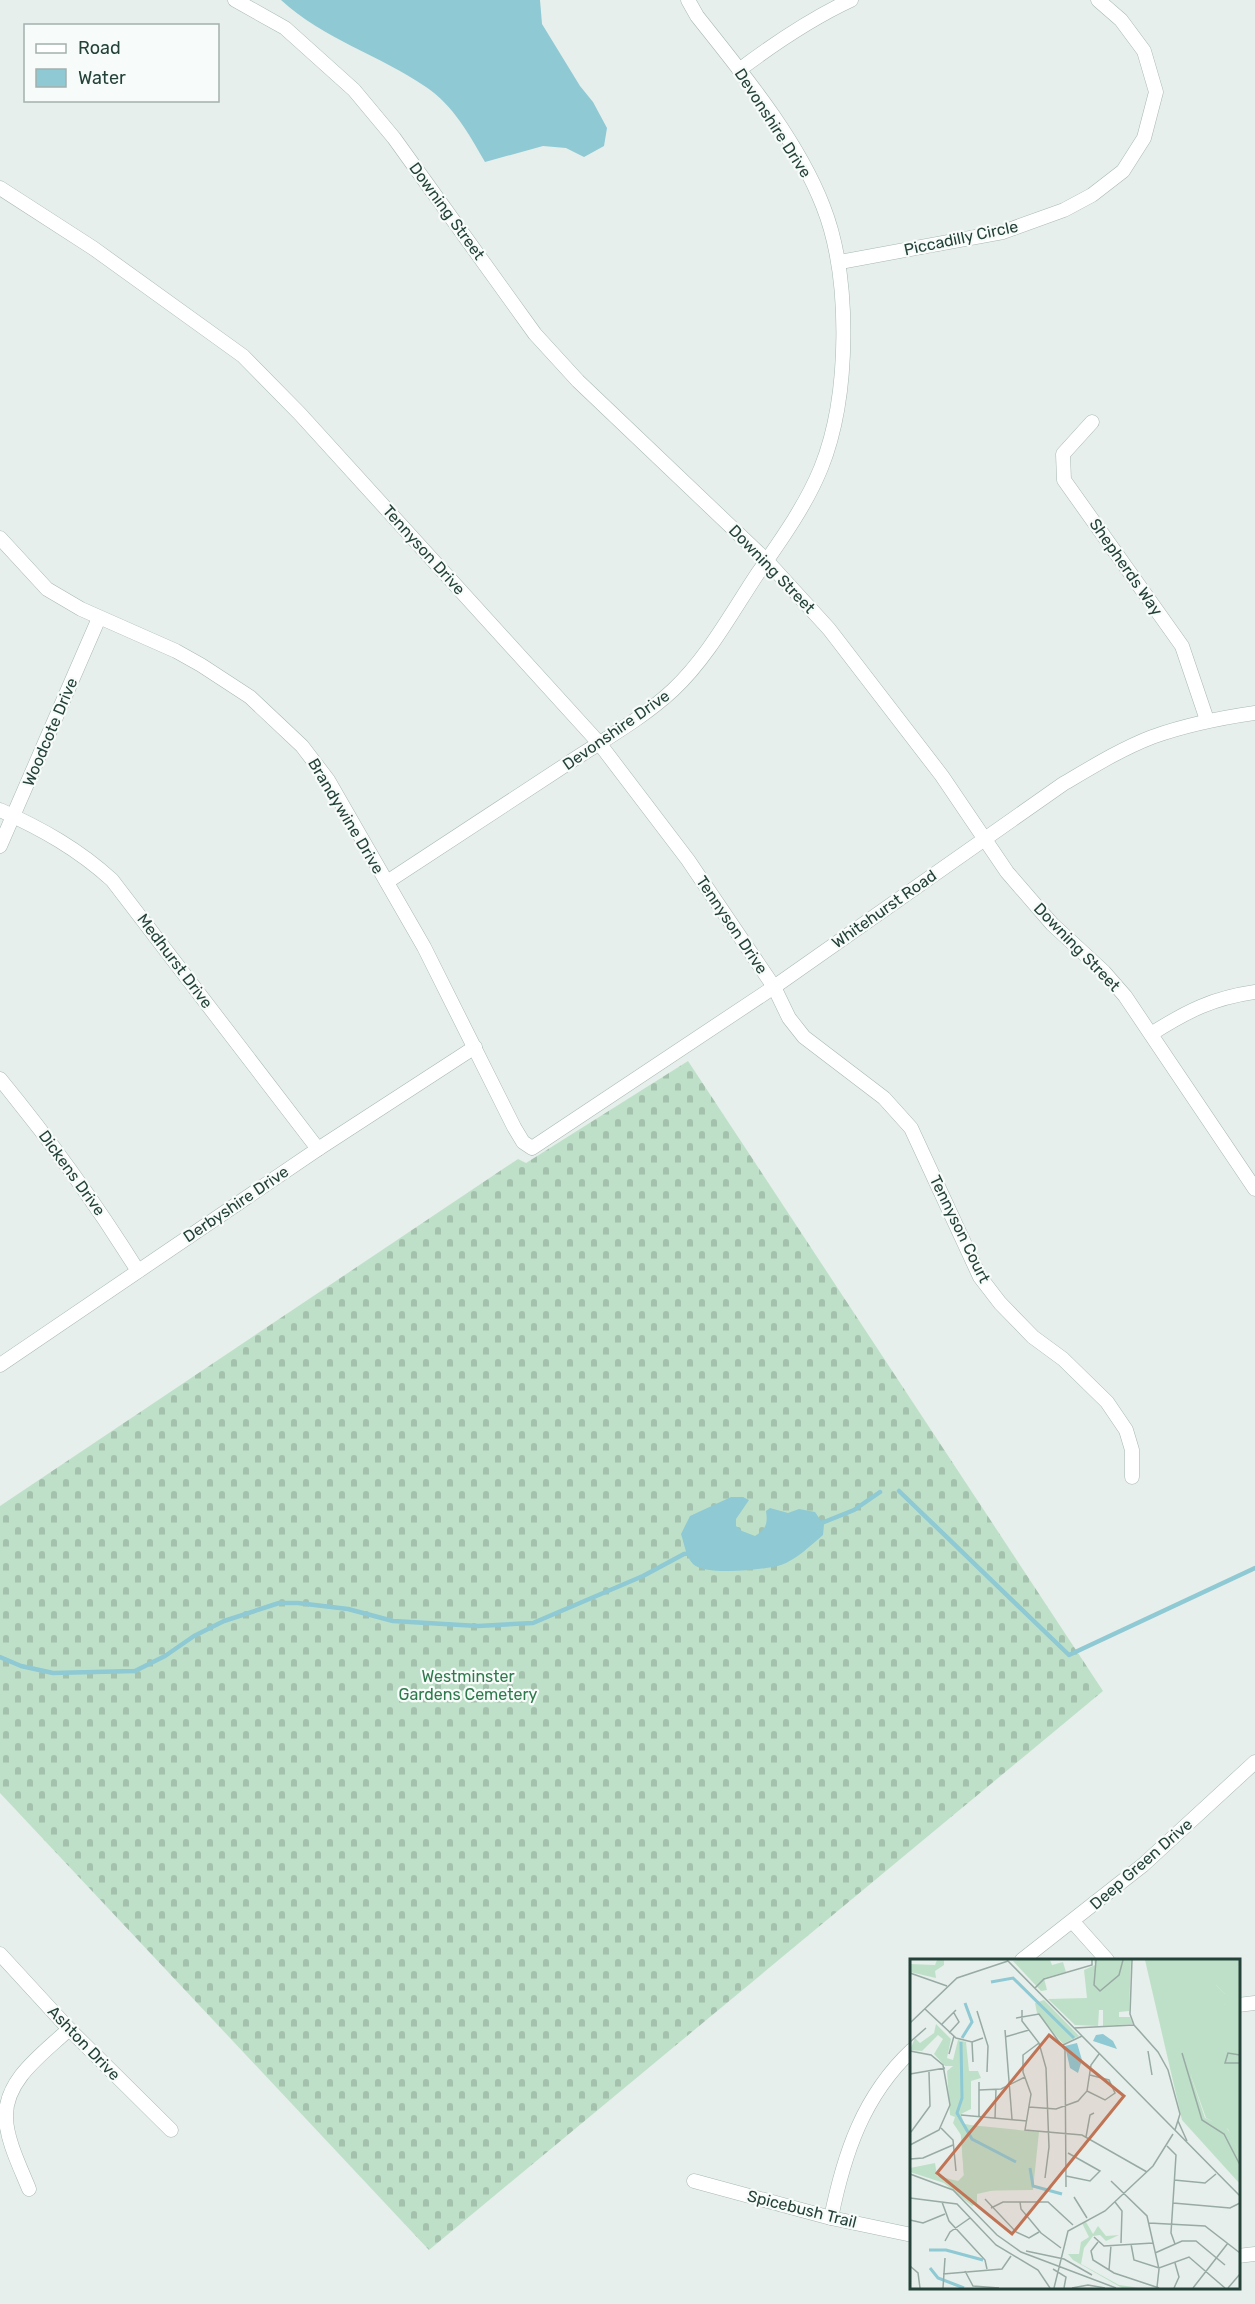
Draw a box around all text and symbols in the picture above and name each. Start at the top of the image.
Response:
legend [24,24,219,102]
text: Road [78,37,121,59]
street label: Devonshire Drive [731,65,815,181]
text: Water [78,67,126,89]
street label: Downing Street [405,159,489,263]
street label: Piccadilly Circle [902,217,1020,259]
street label: Tennyson Drive [379,501,469,599]
street label: Shepherds Way [1085,515,1167,619]
street label: Downing Street [725,521,819,617]
street label: Woodcote Drive [19,675,81,789]
street label: Devonshire Drive [559,686,673,774]
street label: Brandywine Drive [304,755,388,877]
street label: Whitehurst Road [828,866,940,952]
street label: Tennyson Drive [692,872,772,978]
street label: Downing Street [1030,899,1124,995]
street label: Medhurst Drive [133,910,217,1012]
street label: Dickens Drive [35,1127,109,1219]
street label: Derbyshire Drive [180,1162,292,1246]
street label: Tennyson Court [926,1172,994,1286]
park label: Westminster Gardens Cemetery [399,1667,538,1704]
street label: Deep Green Drive [1086,1814,1196,1914]
inset map [910,1959,1240,2289]
street label: Ashton Drive [44,2002,124,2084]
street label: Spicebush Trail [745,2186,859,2232]

